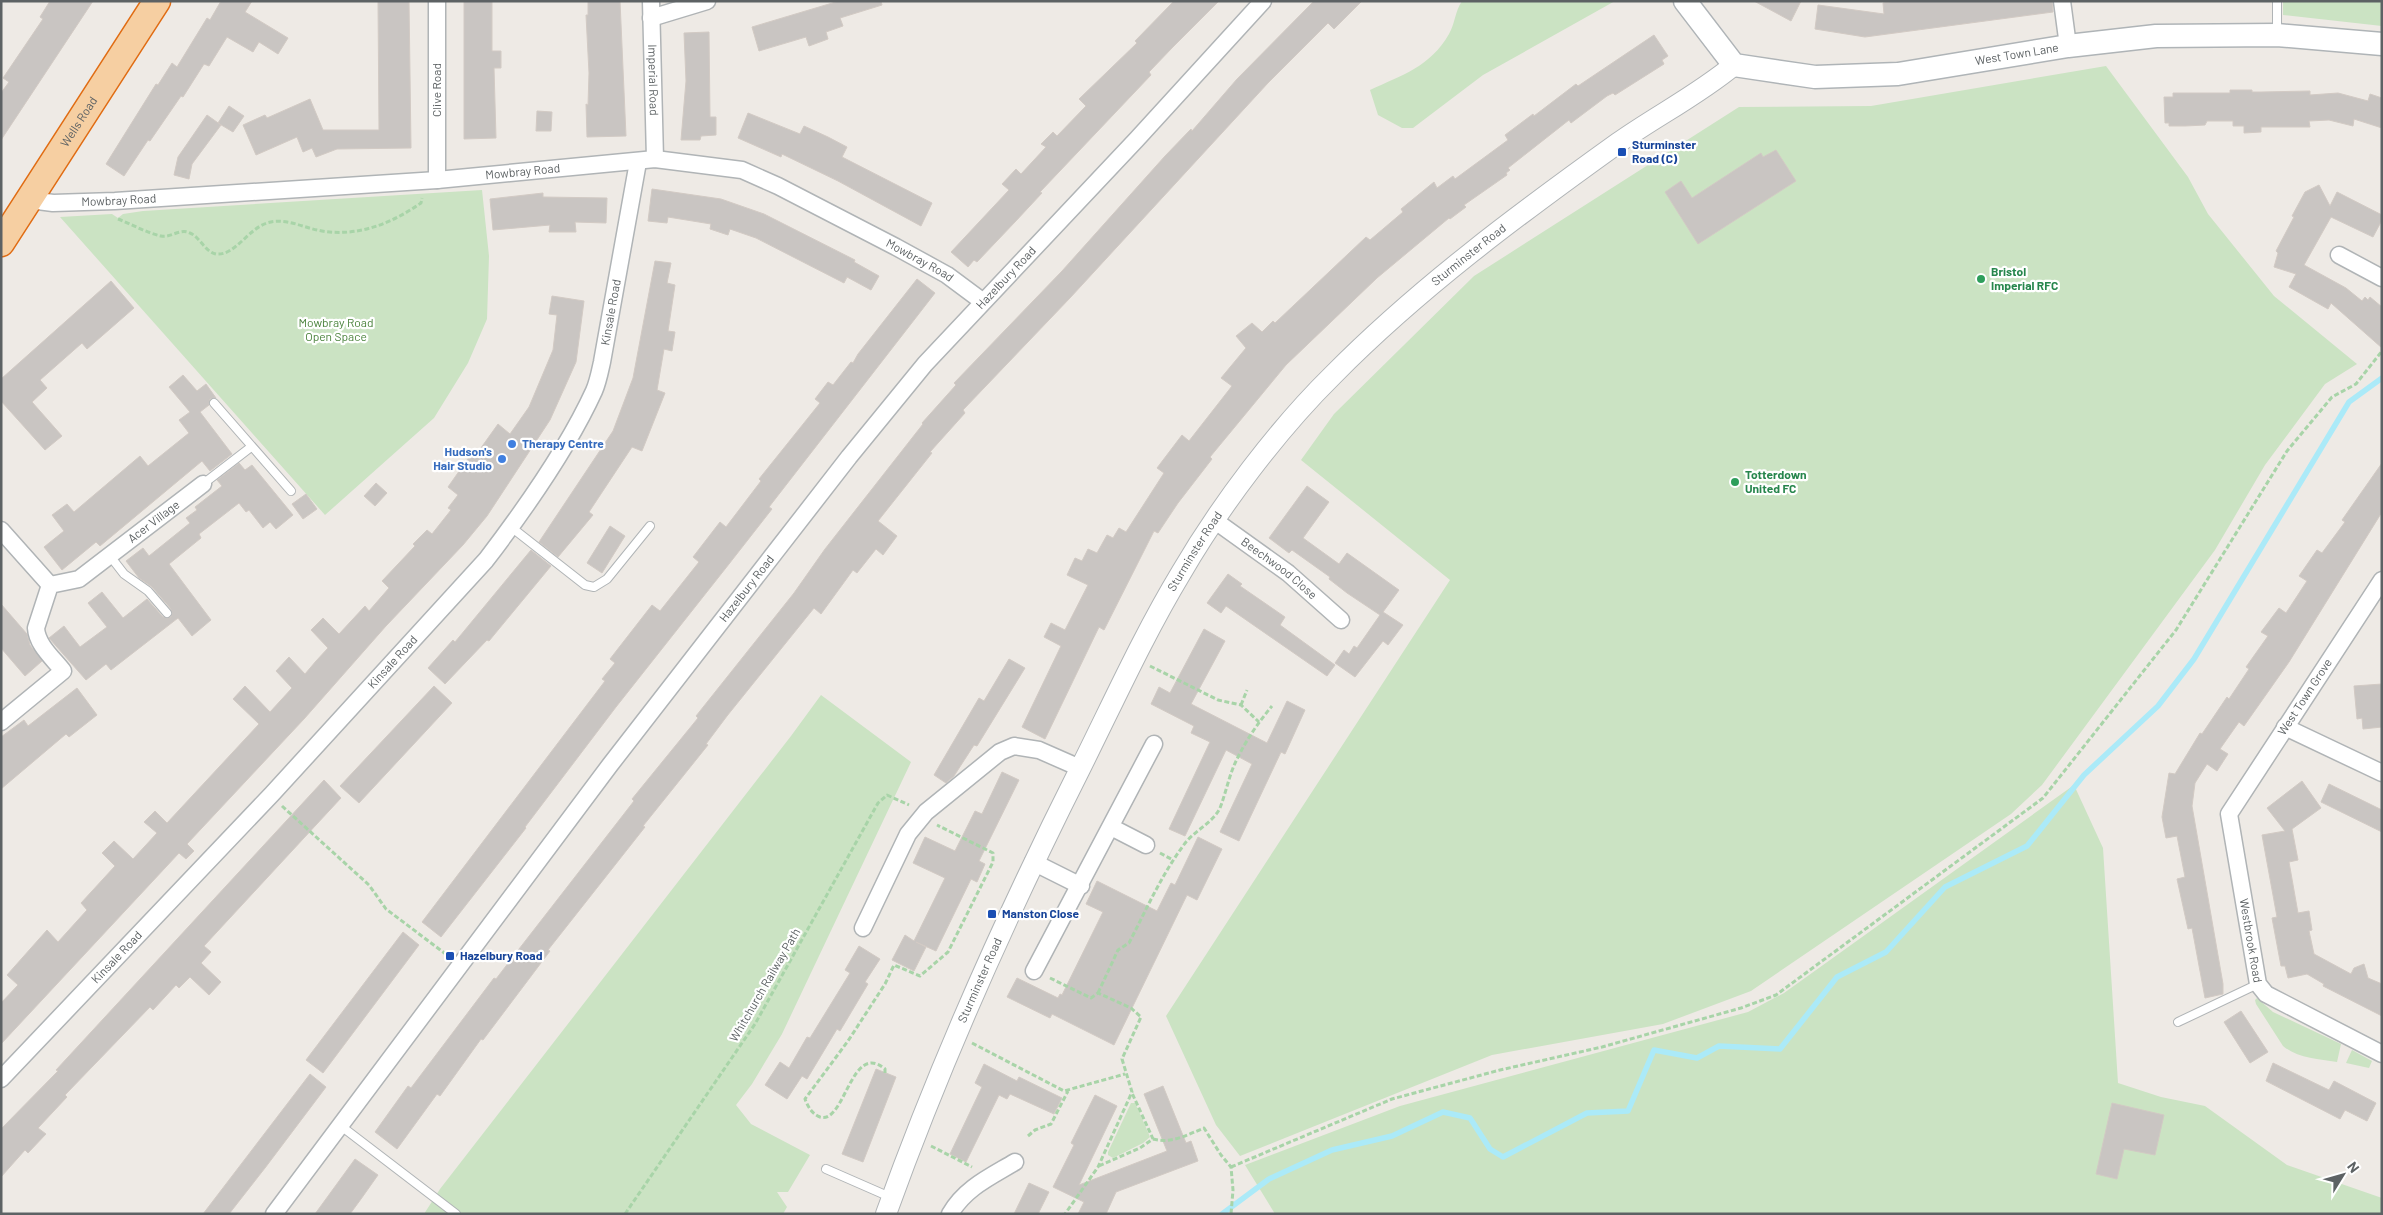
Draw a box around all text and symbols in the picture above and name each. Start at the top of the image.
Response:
street label: West Town Lane [1974,40,2059,67]
street label: Imperial Road [646,44,662,116]
street label: Clive Road [429,63,443,117]
street label: Wells Road [57,94,99,149]
place label: Sturminster Road (C) [1632,137,1697,165]
marker: Sturminster Road (C) [1616,146,1628,158]
street label: Mowbray Road [485,160,561,181]
street label: Mowbray Road [81,190,157,208]
street label: Sturminster Road [1428,220,1508,288]
street label: Mowbray Road [884,235,957,284]
street label: Hazelbury Road [973,243,1038,311]
place label: Bristol Imperial RFC [1991,264,2058,292]
marker: Bristol Imperial RFC [1975,273,1987,285]
street label: Kinsale Road [597,278,623,346]
park label: Mowbray Road Open Space [299,315,373,343]
place label: Therapy Centre [522,436,604,450]
marker: Therapy Centre [506,438,518,450]
place label: Hudson's Hair Studio [433,444,492,472]
marker: Hudson's Hair Studio [496,453,508,465]
place label: Totterdown United FC [1745,467,1807,495]
marker: Totterdown United FC [1729,476,1741,488]
street label: Acer Village [125,497,182,545]
street label: Sturminster Road [1164,508,1224,593]
street label: Beechwood Close [1239,534,1320,601]
street label: Hazelbury Road [716,552,776,624]
street label: Kinsale Road [364,632,420,691]
street label: West Town Grove [2274,656,2334,737]
street label: Westbrook Road [2238,897,2266,984]
place label: Manston Close [1002,906,1080,920]
marker: Manston Close [986,908,998,920]
street label: Whitchurch Railway Path [726,925,802,1044]
street label: Kinsale Road [88,927,144,986]
street label: Sturminster Road [954,935,1004,1024]
place label: Hazelbury Road [460,948,543,962]
marker: Hazelbury Road [444,950,456,962]
north arrow [2318,1150,2368,1200]
text: N [2344,1158,2363,1176]

